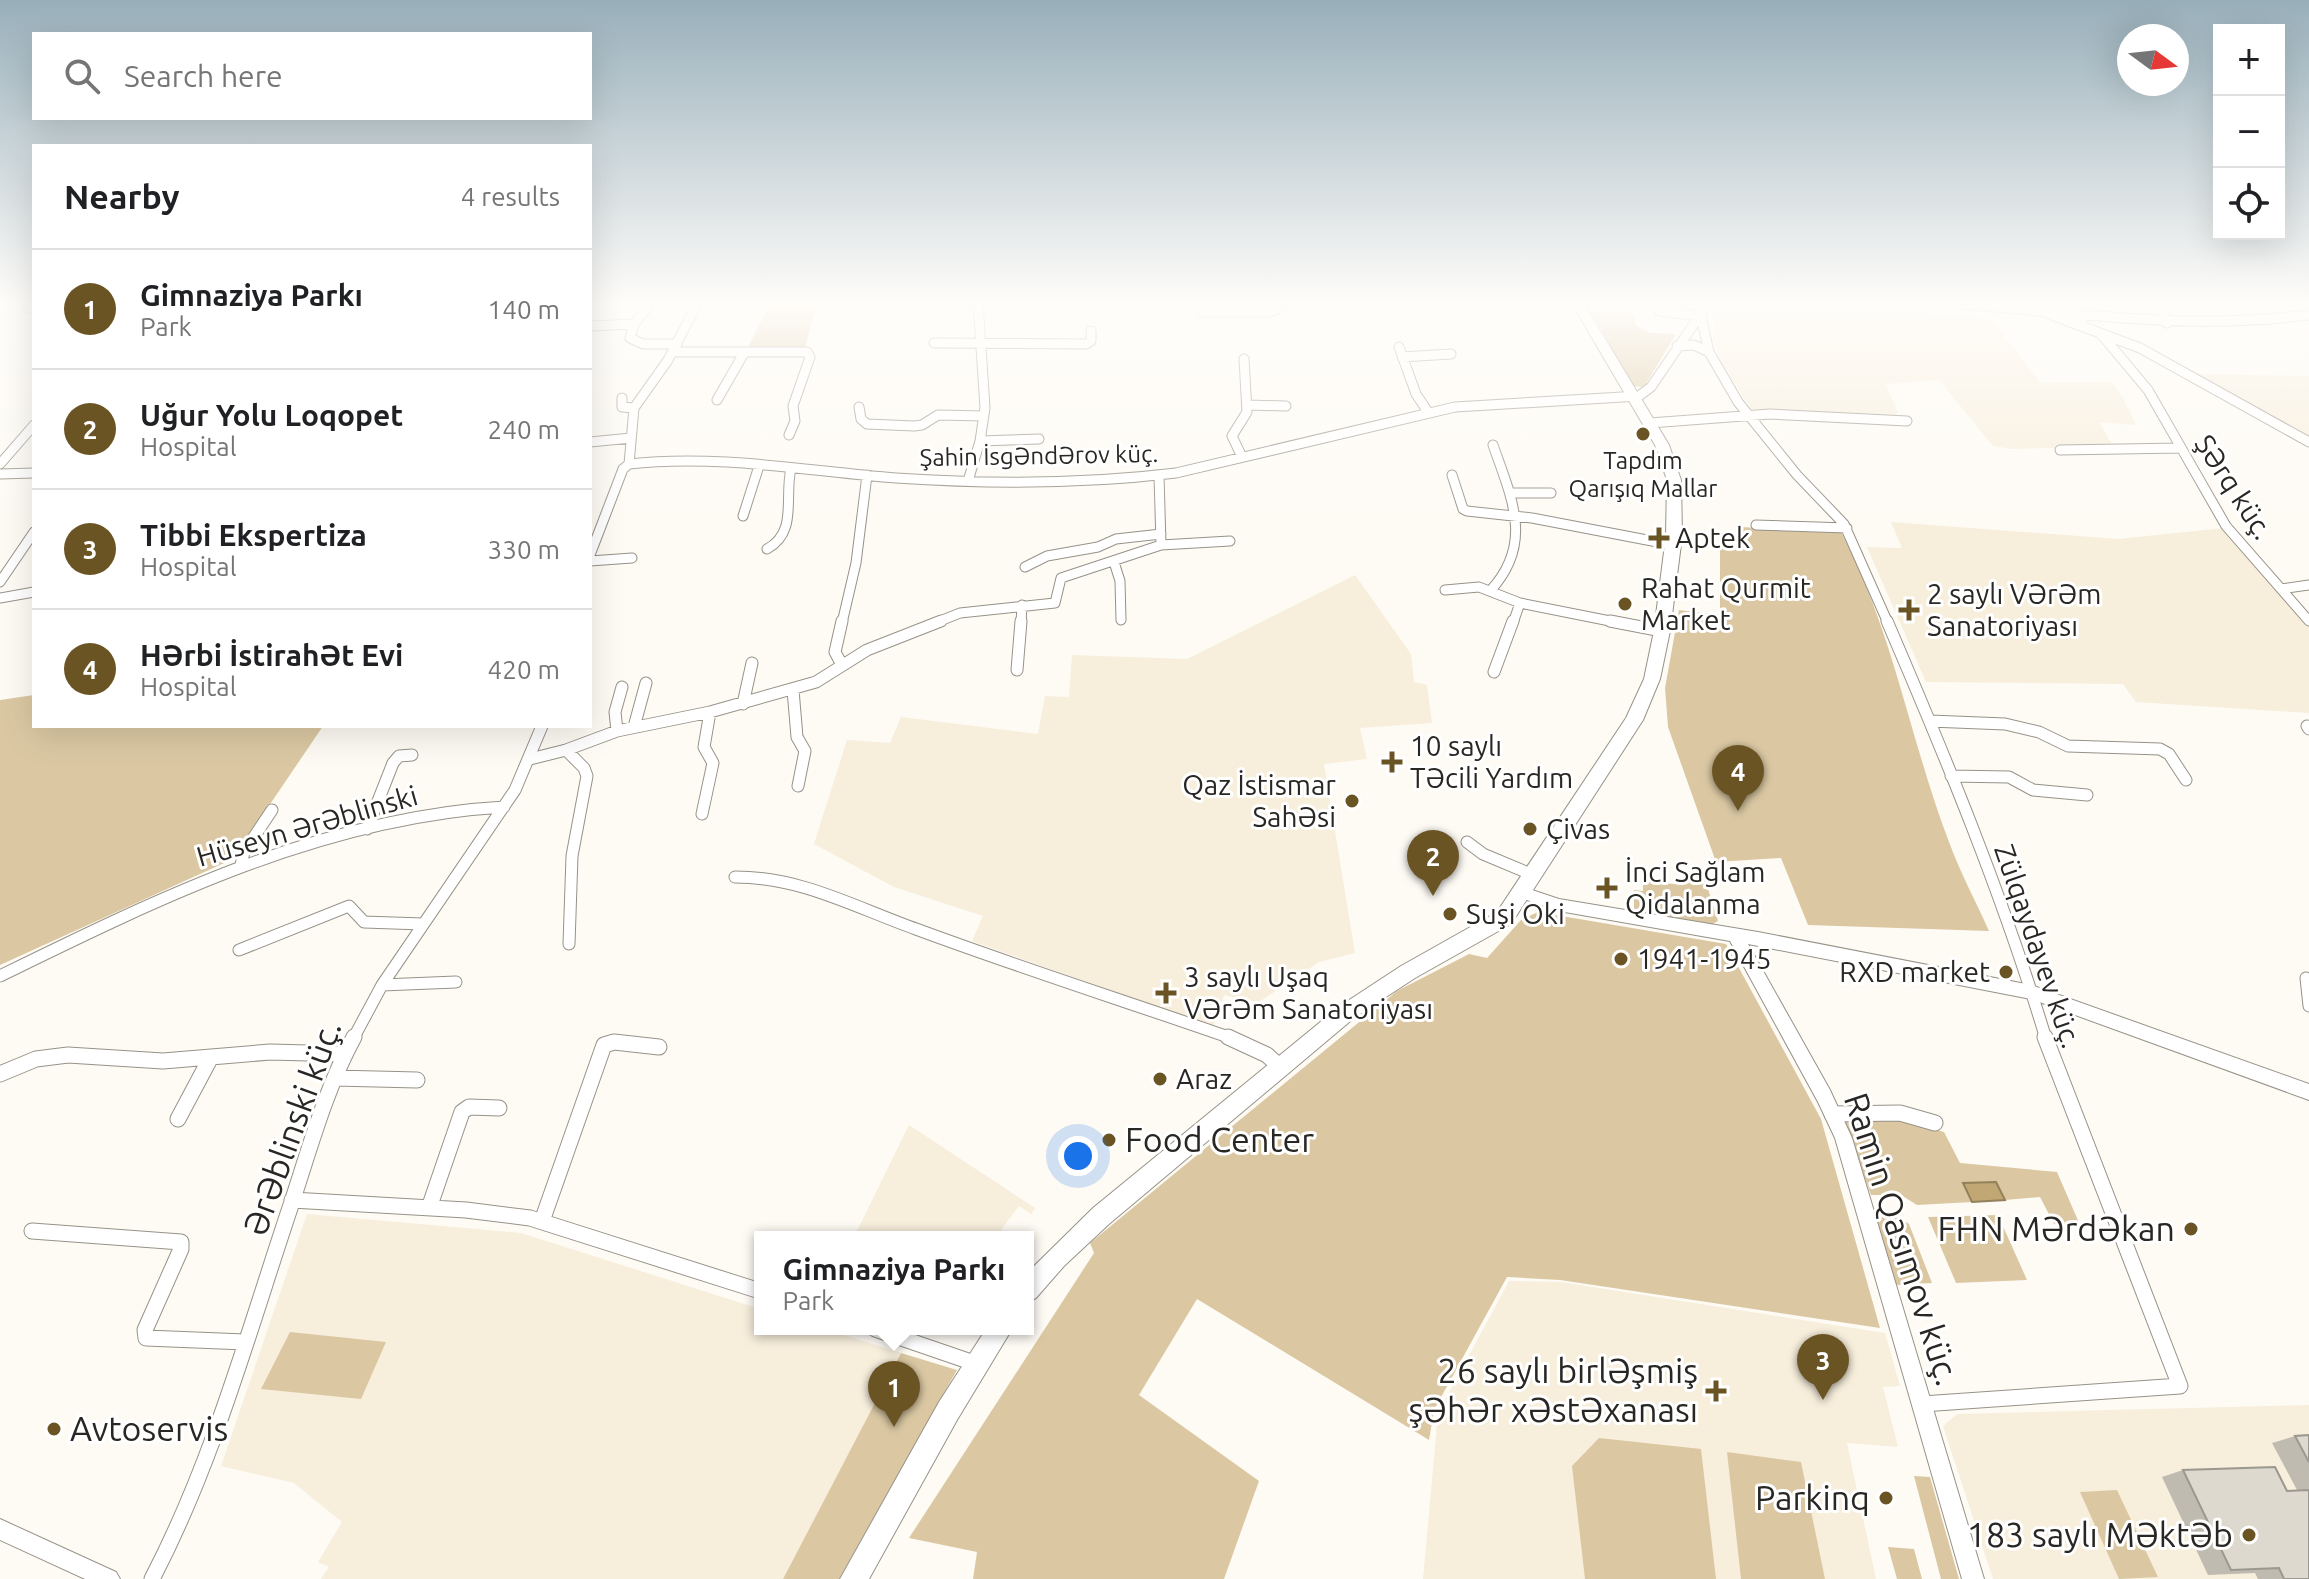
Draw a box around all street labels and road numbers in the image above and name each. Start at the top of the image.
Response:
street label: Şərq küç. [2189,429,2280,545]
street label: Şahin İsgəndərov küç. [919,440,1159,471]
street label: Hüseyn Ərəblinski [193,779,421,872]
street label: Zülqaydayev küç. [1989,840,2088,1052]
street label: Ərəblinski küç. [235,1015,348,1240]
street label: Ramin Qasımov küç. [1838,1088,1968,1390]

